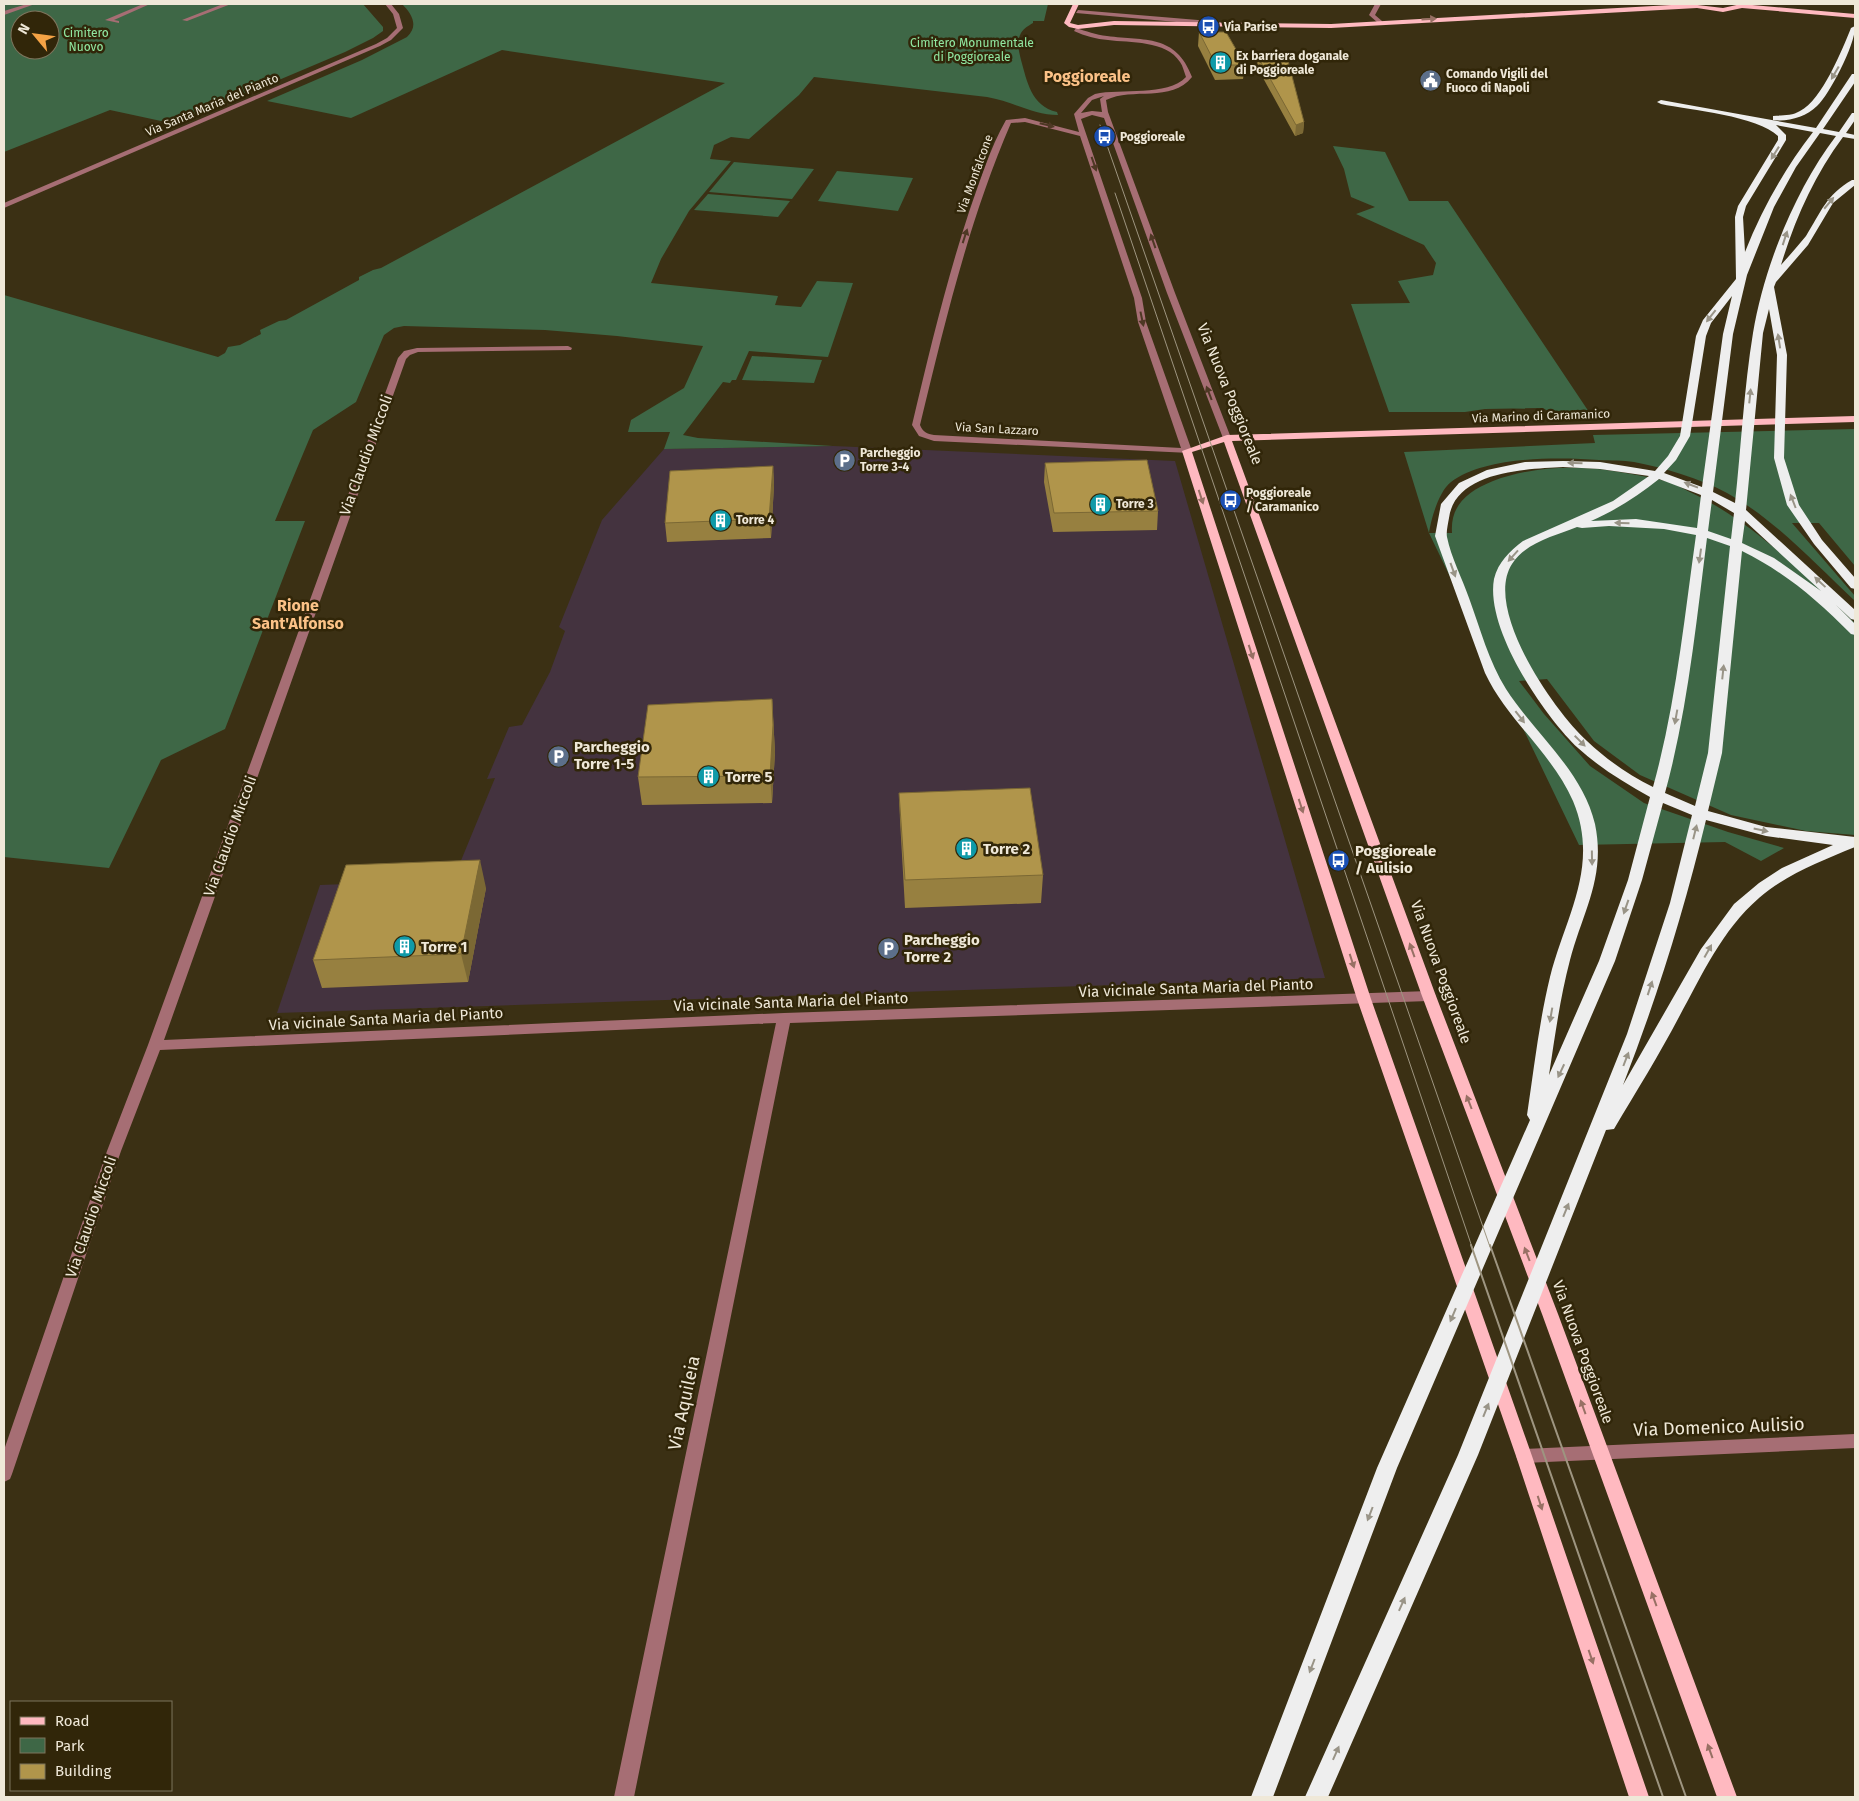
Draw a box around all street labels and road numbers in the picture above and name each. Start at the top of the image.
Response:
street label: Via Santa Maria del Pianto [143,71,281,139]
street label: Via Monfalcone [954,133,996,215]
street label: Via Nuova Poggioreale [1193,321,1267,467]
street label: Via Claudio Miccoli [336,392,396,518]
street label: Via Marino di Caramanico [1472,407,1610,425]
street label: Via San Lazzaro [955,420,1039,438]
street label: Via Claudio Miccoli [200,773,260,899]
street label: Via Nuova Poggioreale [1407,898,1475,1046]
street label: Via vicinale Santa Maria del Pianto [1078,975,1314,1001]
street label: Via vicinale Santa Maria del Pianto [673,989,909,1015]
street label: Via vicinale Santa Maria del Pianto [268,1004,504,1034]
street label: Via Claudio Miccoli [62,1154,120,1280]
street label: Via Nuova Poggioreale [1549,1278,1617,1426]
street label: Via Aquileia [663,1354,705,1452]
street label: Via Domenico Aulisio [1633,1413,1805,1441]

